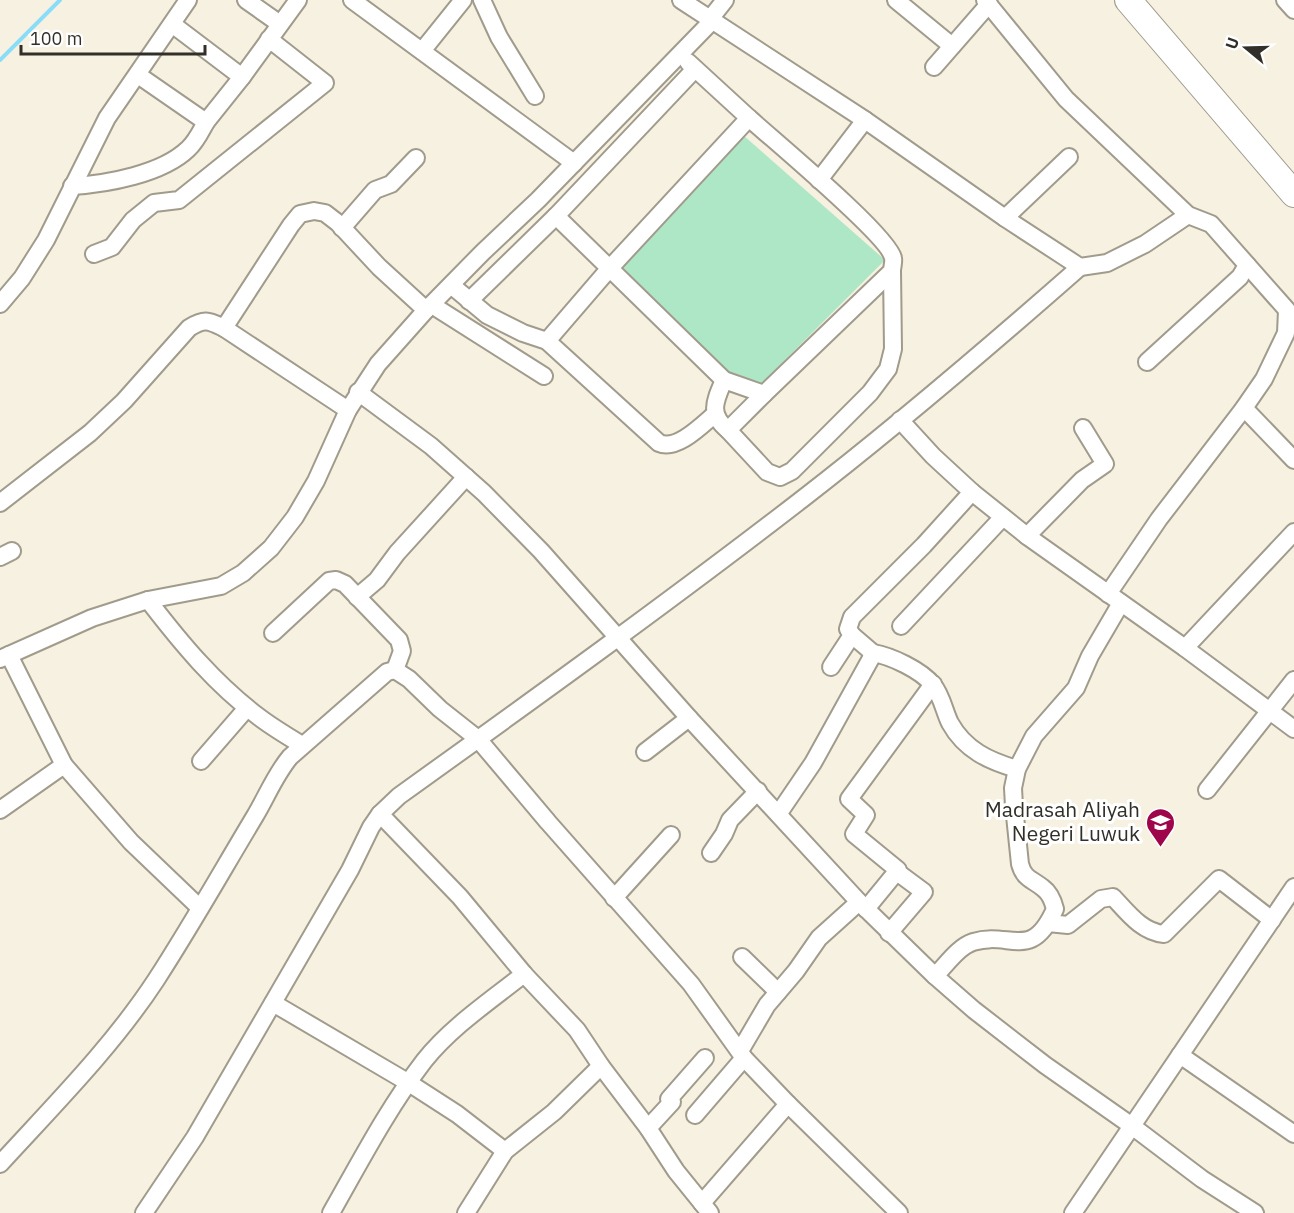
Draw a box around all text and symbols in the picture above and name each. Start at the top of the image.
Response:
scale bar [21,18,206,56]
north arrow [1216,18,1276,78]
text: 100 m [30,27,82,50]
text: U [1221,35,1243,52]
place label: Madrasah Aliyah Negeri Luwuk [985,795,1140,847]
school or university icon: Madrasah Aliyah Negeri Luwuk [1145,806,1177,848]

